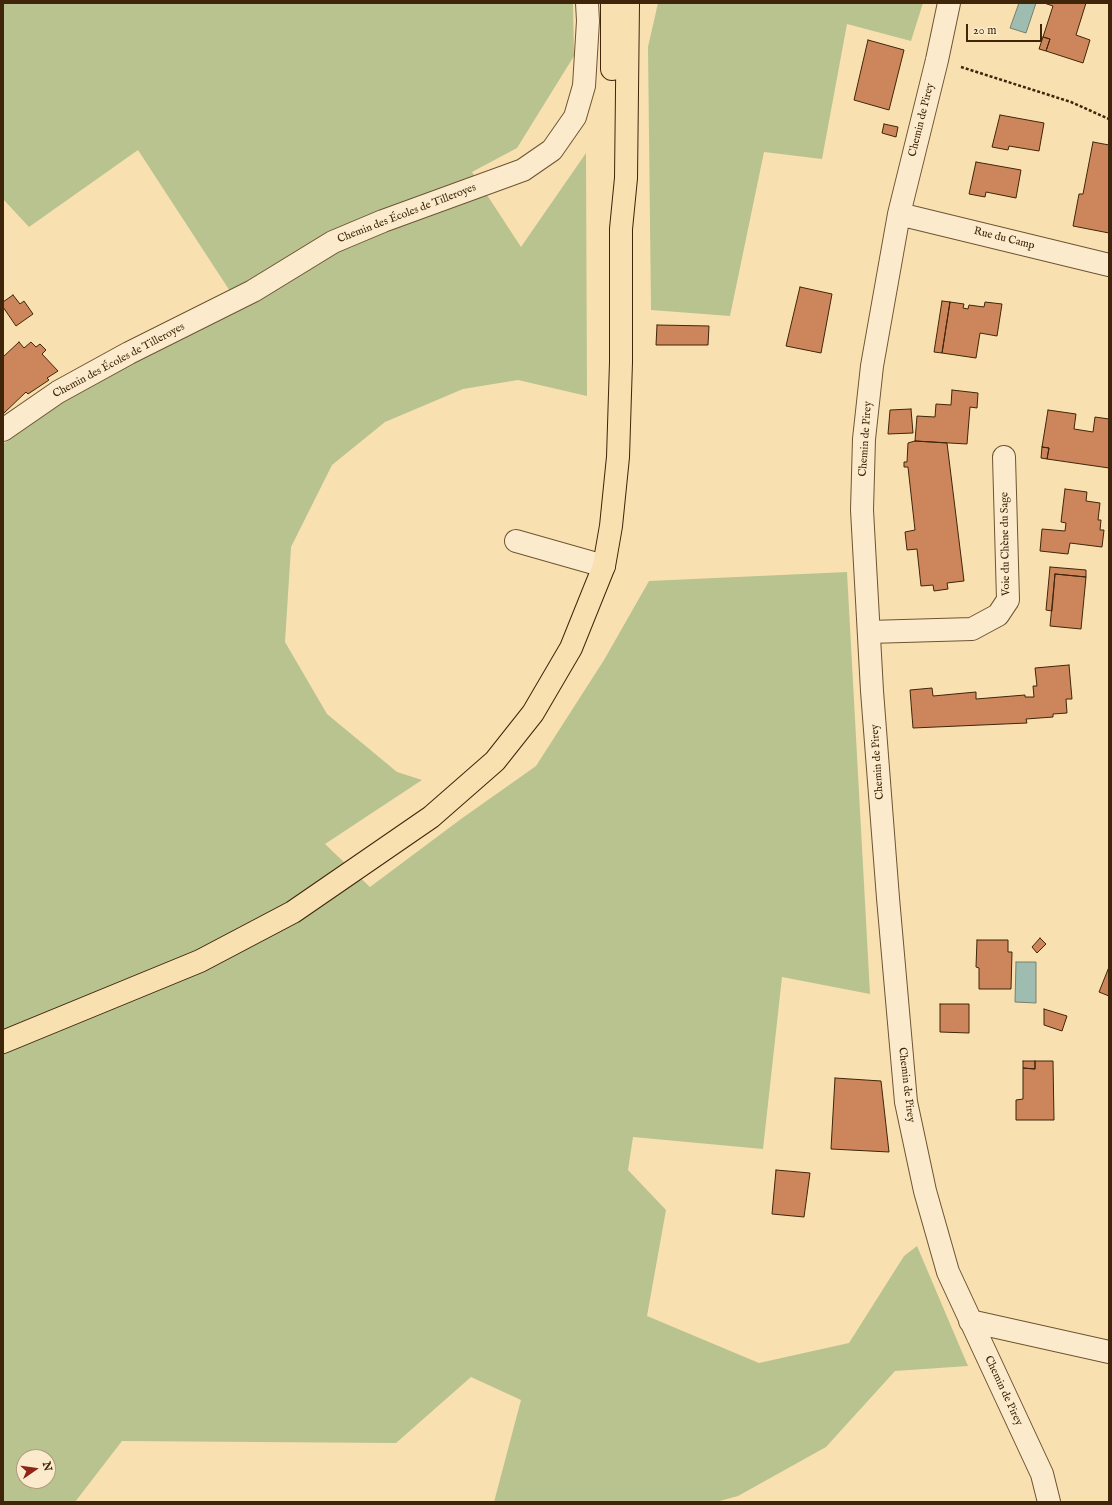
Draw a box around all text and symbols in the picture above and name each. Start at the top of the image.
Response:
scale bar [968,16,1044,42]
text: 20 m [973,23,996,38]
street label: Chemin de Pirey [906,82,938,158]
street label: Chemin des Écoles de Tilleroyes [336,181,478,247]
street label: Rue du Camp [972,225,1036,253]
street label: Chemin des Écoles de Tilleroyes [51,321,187,401]
street label: Chemin de Pirey [857,401,875,477]
street label: Voie du Chène du Sage [998,492,1014,596]
street label: Chemin de Pirey [869,724,887,800]
street label: Chemin de Pirey [895,1047,917,1123]
street label: Chemin de Pirey [981,1354,1025,1428]
north arrow [16,1449,56,1489]
text: N [39,1460,55,1473]

